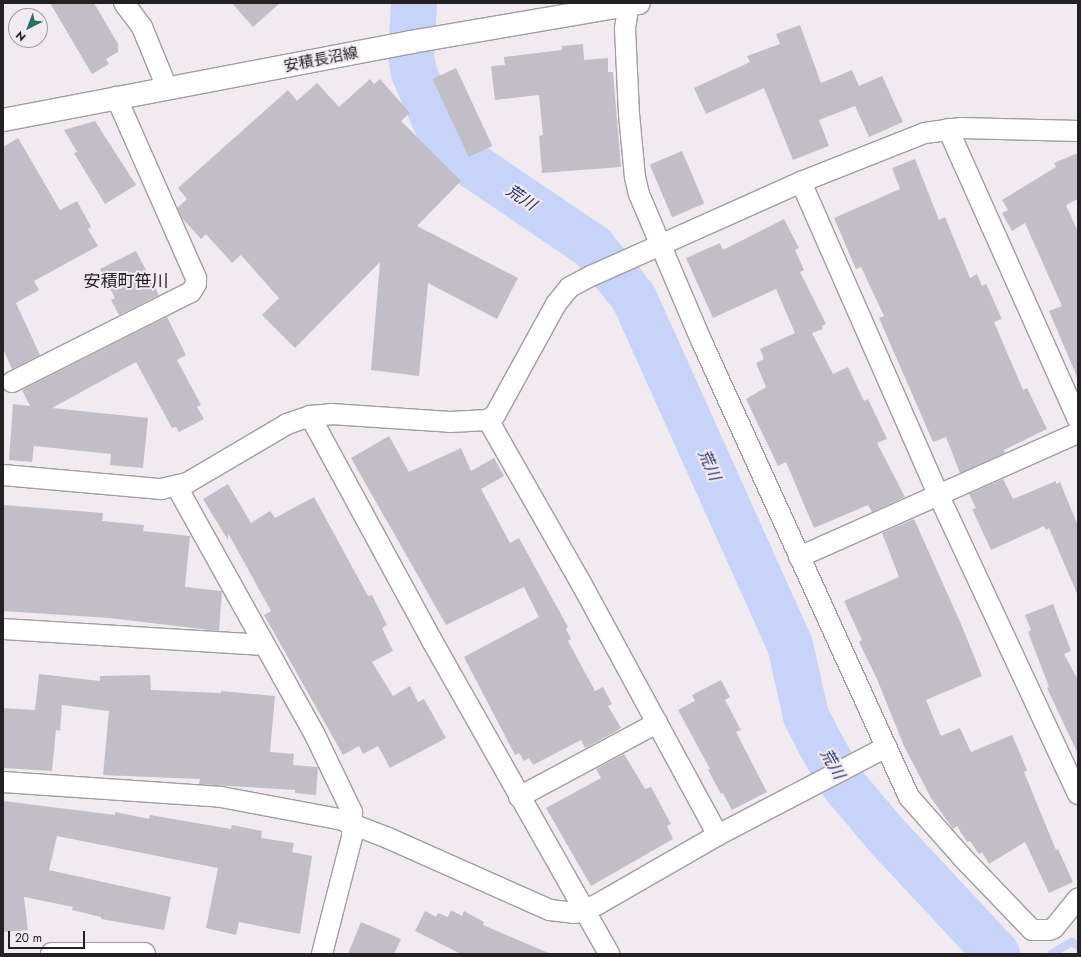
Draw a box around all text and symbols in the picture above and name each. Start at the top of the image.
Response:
north arrow [8,8,48,48]
text: N [12,27,29,45]
street label: 安積長沼線 [282,44,360,76]
water label: 荒川 [502,181,540,215]
district label: 安積町笹川 [84,272,168,292]
water label: 荒川 [694,446,724,484]
water label: 荒川 [816,745,848,783]
scale bar [10,923,87,949]
text: 20 m [15,929,42,947]

